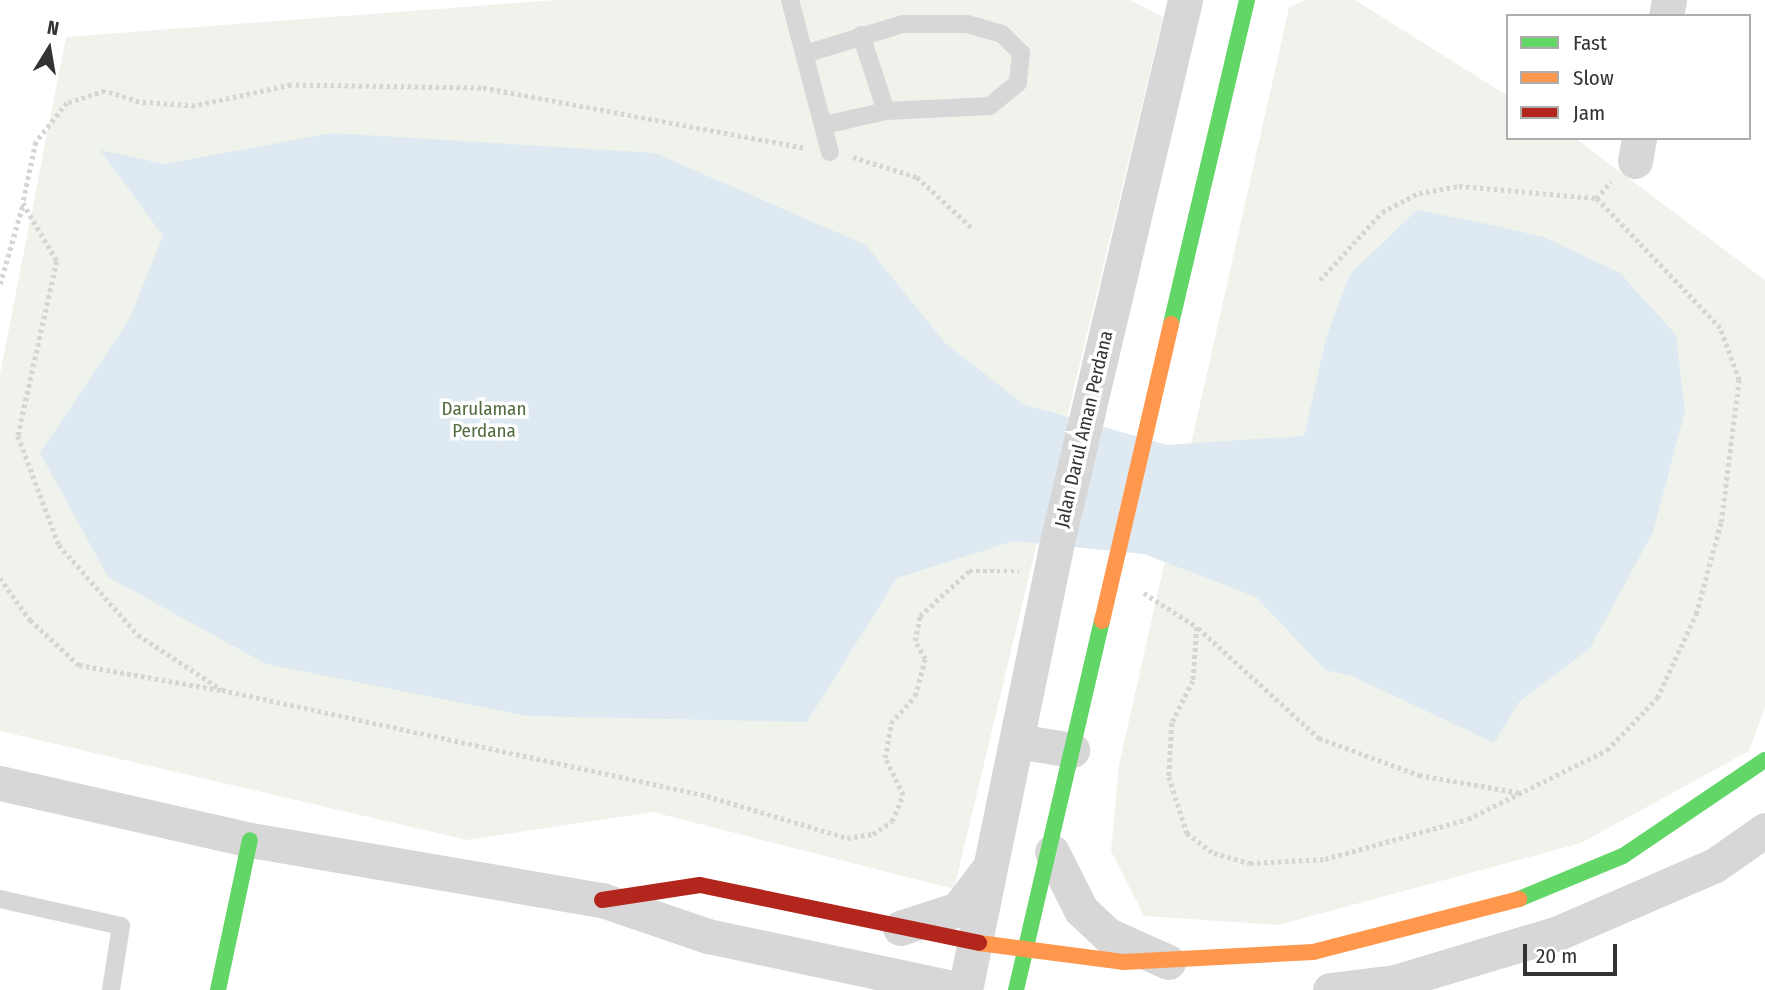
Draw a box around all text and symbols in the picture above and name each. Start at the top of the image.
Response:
north arrow [14,14,84,84]
legend [1506,14,1751,140]
text: N [45,16,61,40]
text: Fast [1573,30,1607,56]
text: Slow [1573,65,1614,91]
text: Jam [1573,100,1605,126]
street label: Jalan Darul Aman Perdana [1050,328,1118,530]
park label: Darulaman Perdana [442,398,526,442]
scale bar [1527,930,1622,974]
text: 20 m [1536,943,1577,969]

